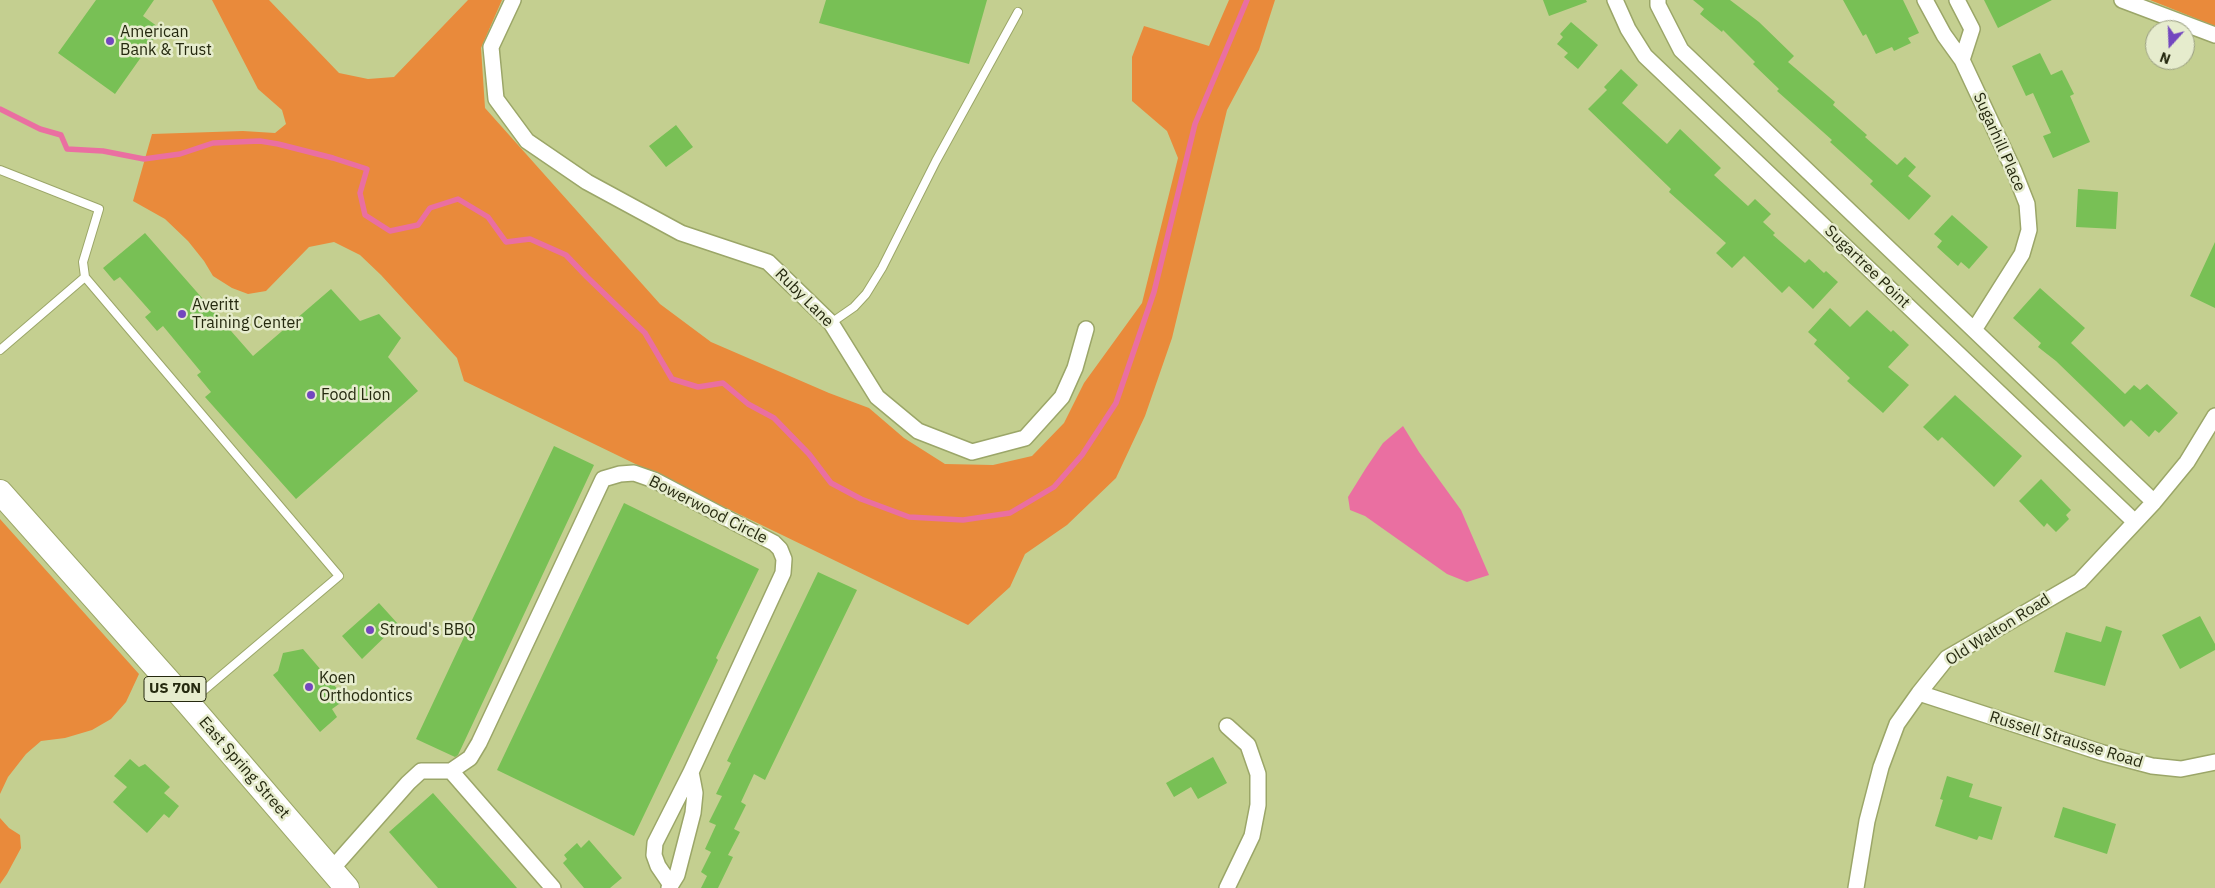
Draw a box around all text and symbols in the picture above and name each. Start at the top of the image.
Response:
north arrow [2145,20,2195,70]
place label: American Bank & Trust [120,22,212,60]
marker: American Bank & Trust [104,35,116,47]
text: N [2157,48,2173,68]
street label: Sugarhill Place [1969,90,2029,194]
street label: Sugartree Point [1820,222,1914,312]
street label: Ruby Lane [771,265,837,331]
place label: Averitt Training Center [192,295,301,333]
marker: Averitt Training Center [176,308,188,320]
place label: Food Lion [321,385,391,405]
marker: Food Lion [305,389,317,401]
street label: Bowerwood Circle [646,472,770,548]
street label: Old Walton Road [1942,590,2054,670]
place label: Stroud's BBQ [380,620,476,640]
marker: Stroud's BBQ [364,624,376,636]
place label: Koen Orthodontics [319,668,413,706]
road number: US 70N [144,676,206,702]
marker: Koen Orthodontics [303,681,315,693]
street label: Russell Strausse Road [1987,708,2145,772]
street label: East Spring Street [195,713,293,823]

